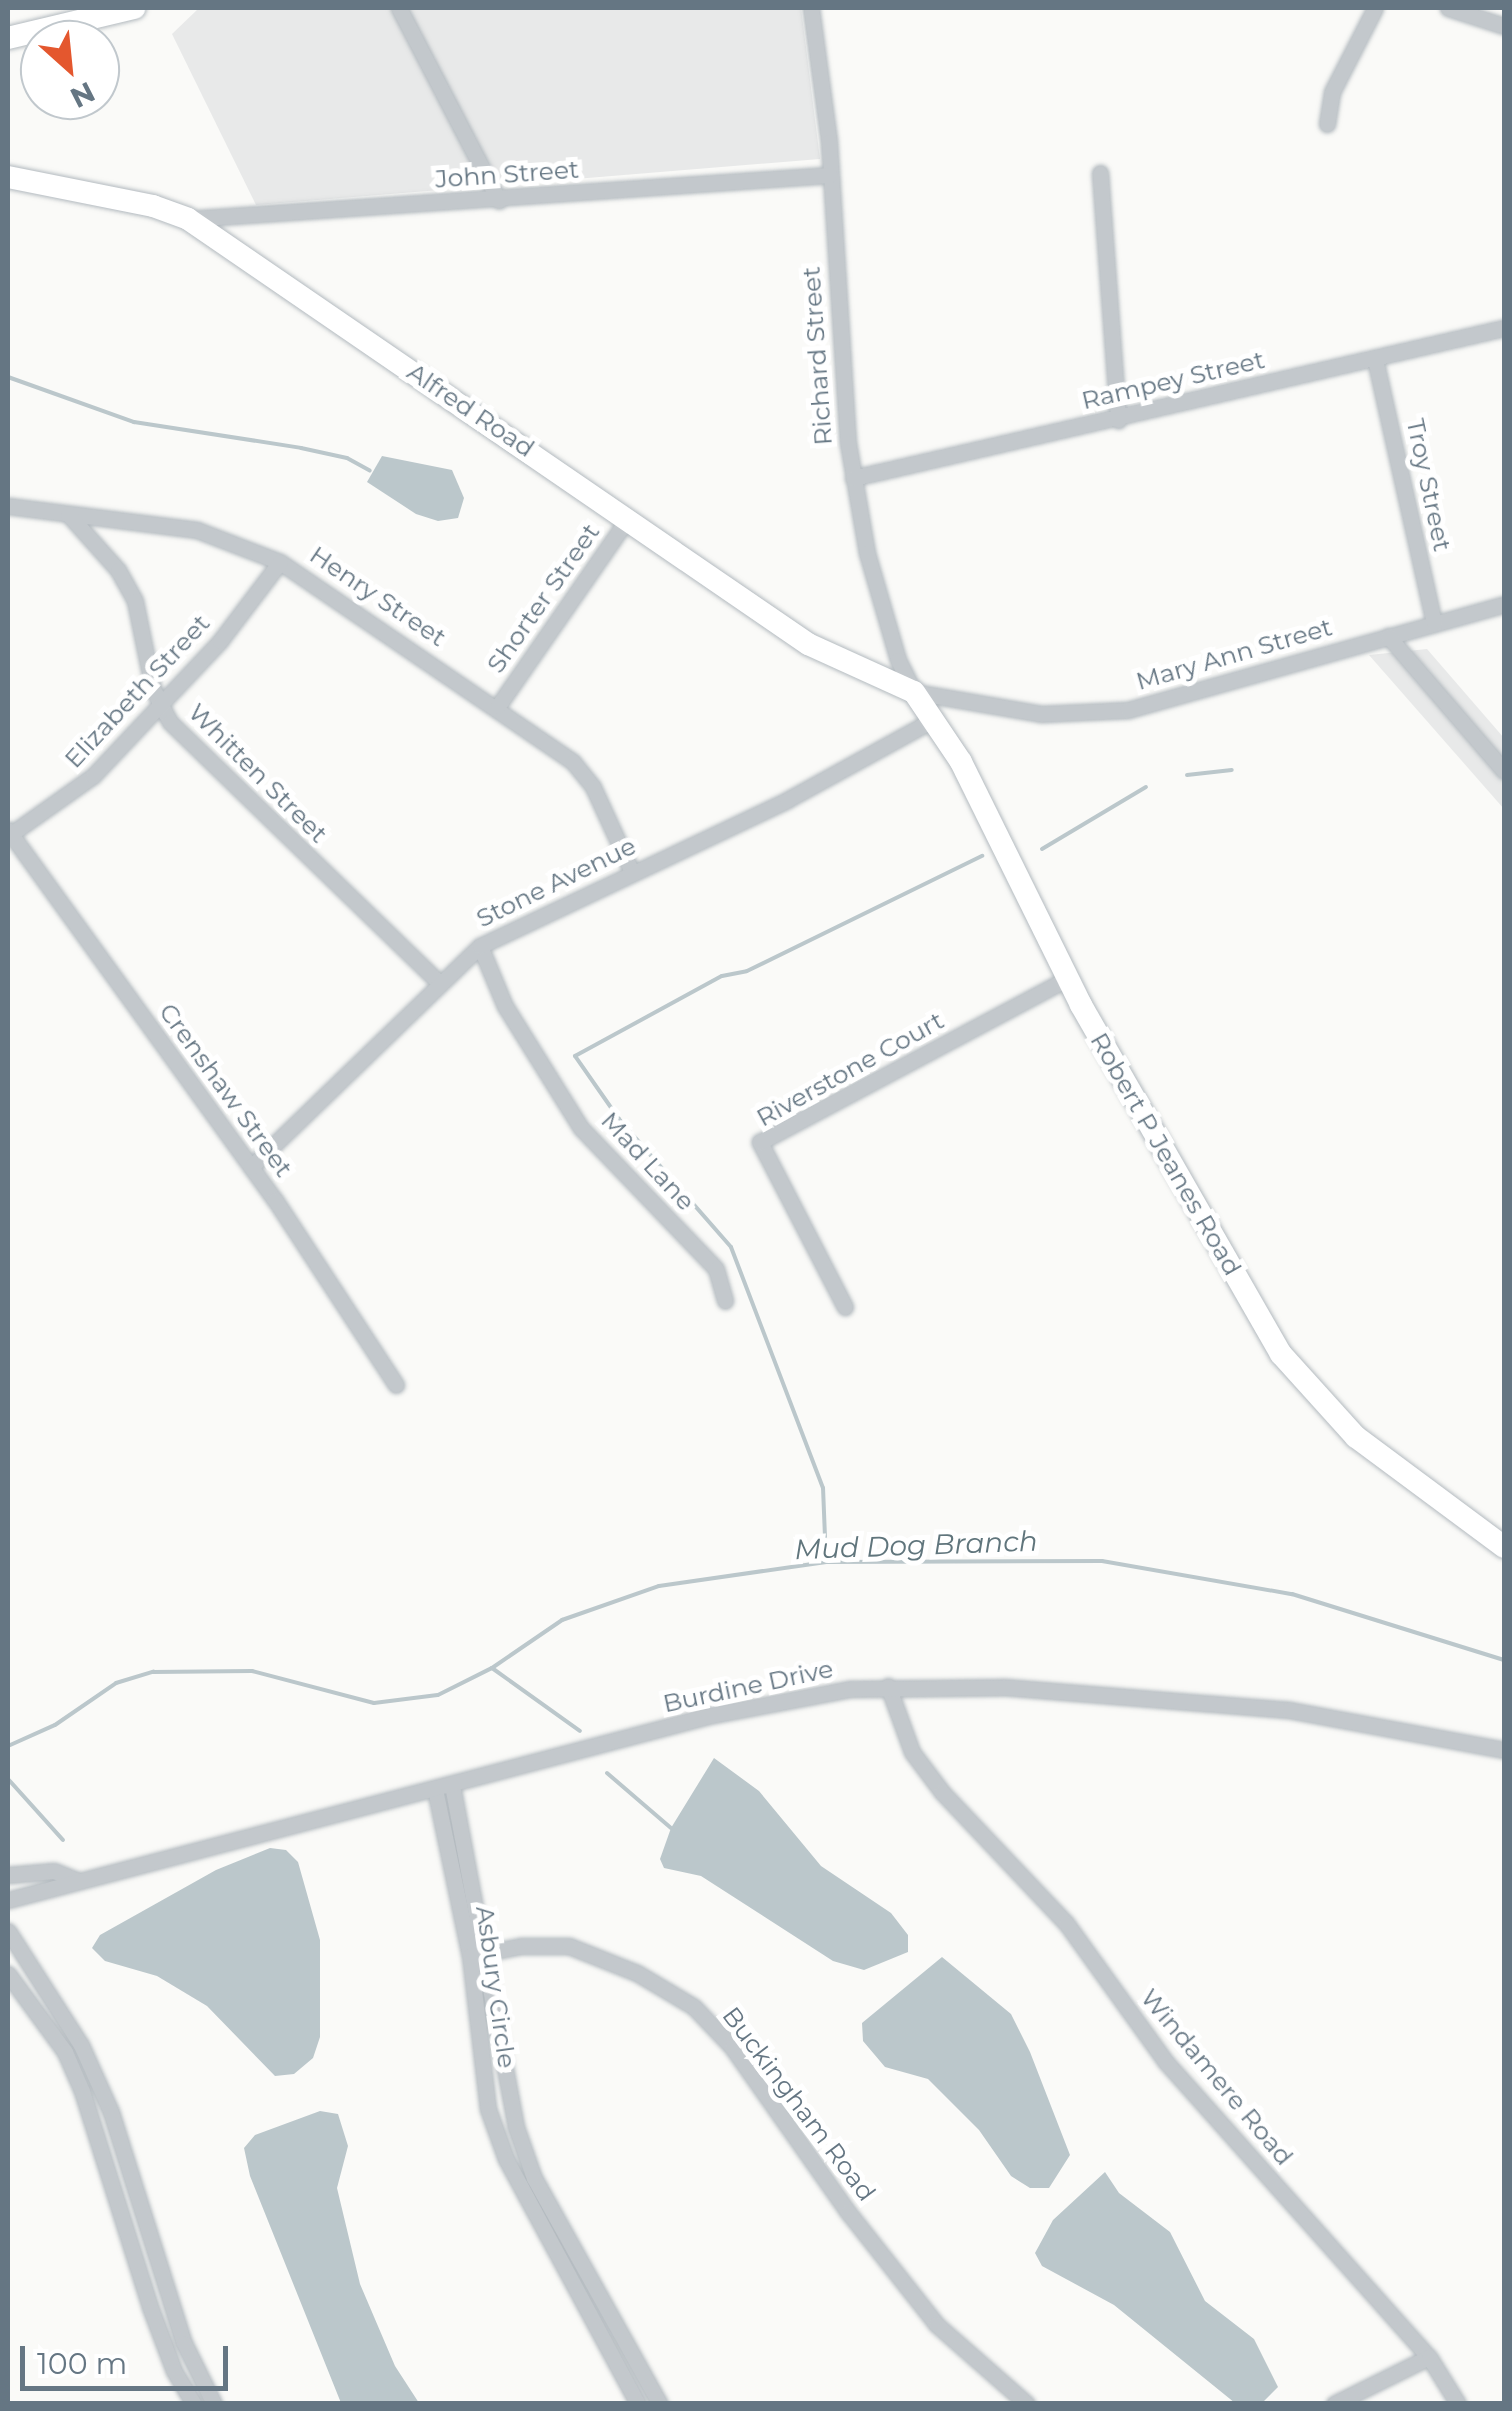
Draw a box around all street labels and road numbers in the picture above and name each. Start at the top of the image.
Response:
street label: John Street [434,154,580,194]
street label: Richard Street [796,266,838,446]
street label: Rampey Street [1079,344,1267,416]
street label: Alfred Road [402,357,540,463]
street label: Troy Street [1400,416,1458,554]
street label: Shorter Street [480,518,606,678]
street label: Henry Street [304,539,452,653]
street label: Elizabeth Street [58,608,216,774]
street label: Mary Ann Street [1133,612,1335,696]
street label: Whitten Street [182,697,334,849]
street label: Stone Avenue [471,830,641,934]
street label: Crenshaw Street [153,997,299,1183]
street label: Riverstone Court [751,1005,949,1133]
street label: Robert P Jeanes Road [1084,1027,1248,1281]
street label: Mad Lane [595,1106,701,1216]
street label: Burdine Drive [660,1653,836,1719]
street label: Asbury Circle [470,1904,522,2070]
street label: Windamere Road [1134,1983,1300,2171]
street label: Buckingham Road [716,2001,882,2207]

